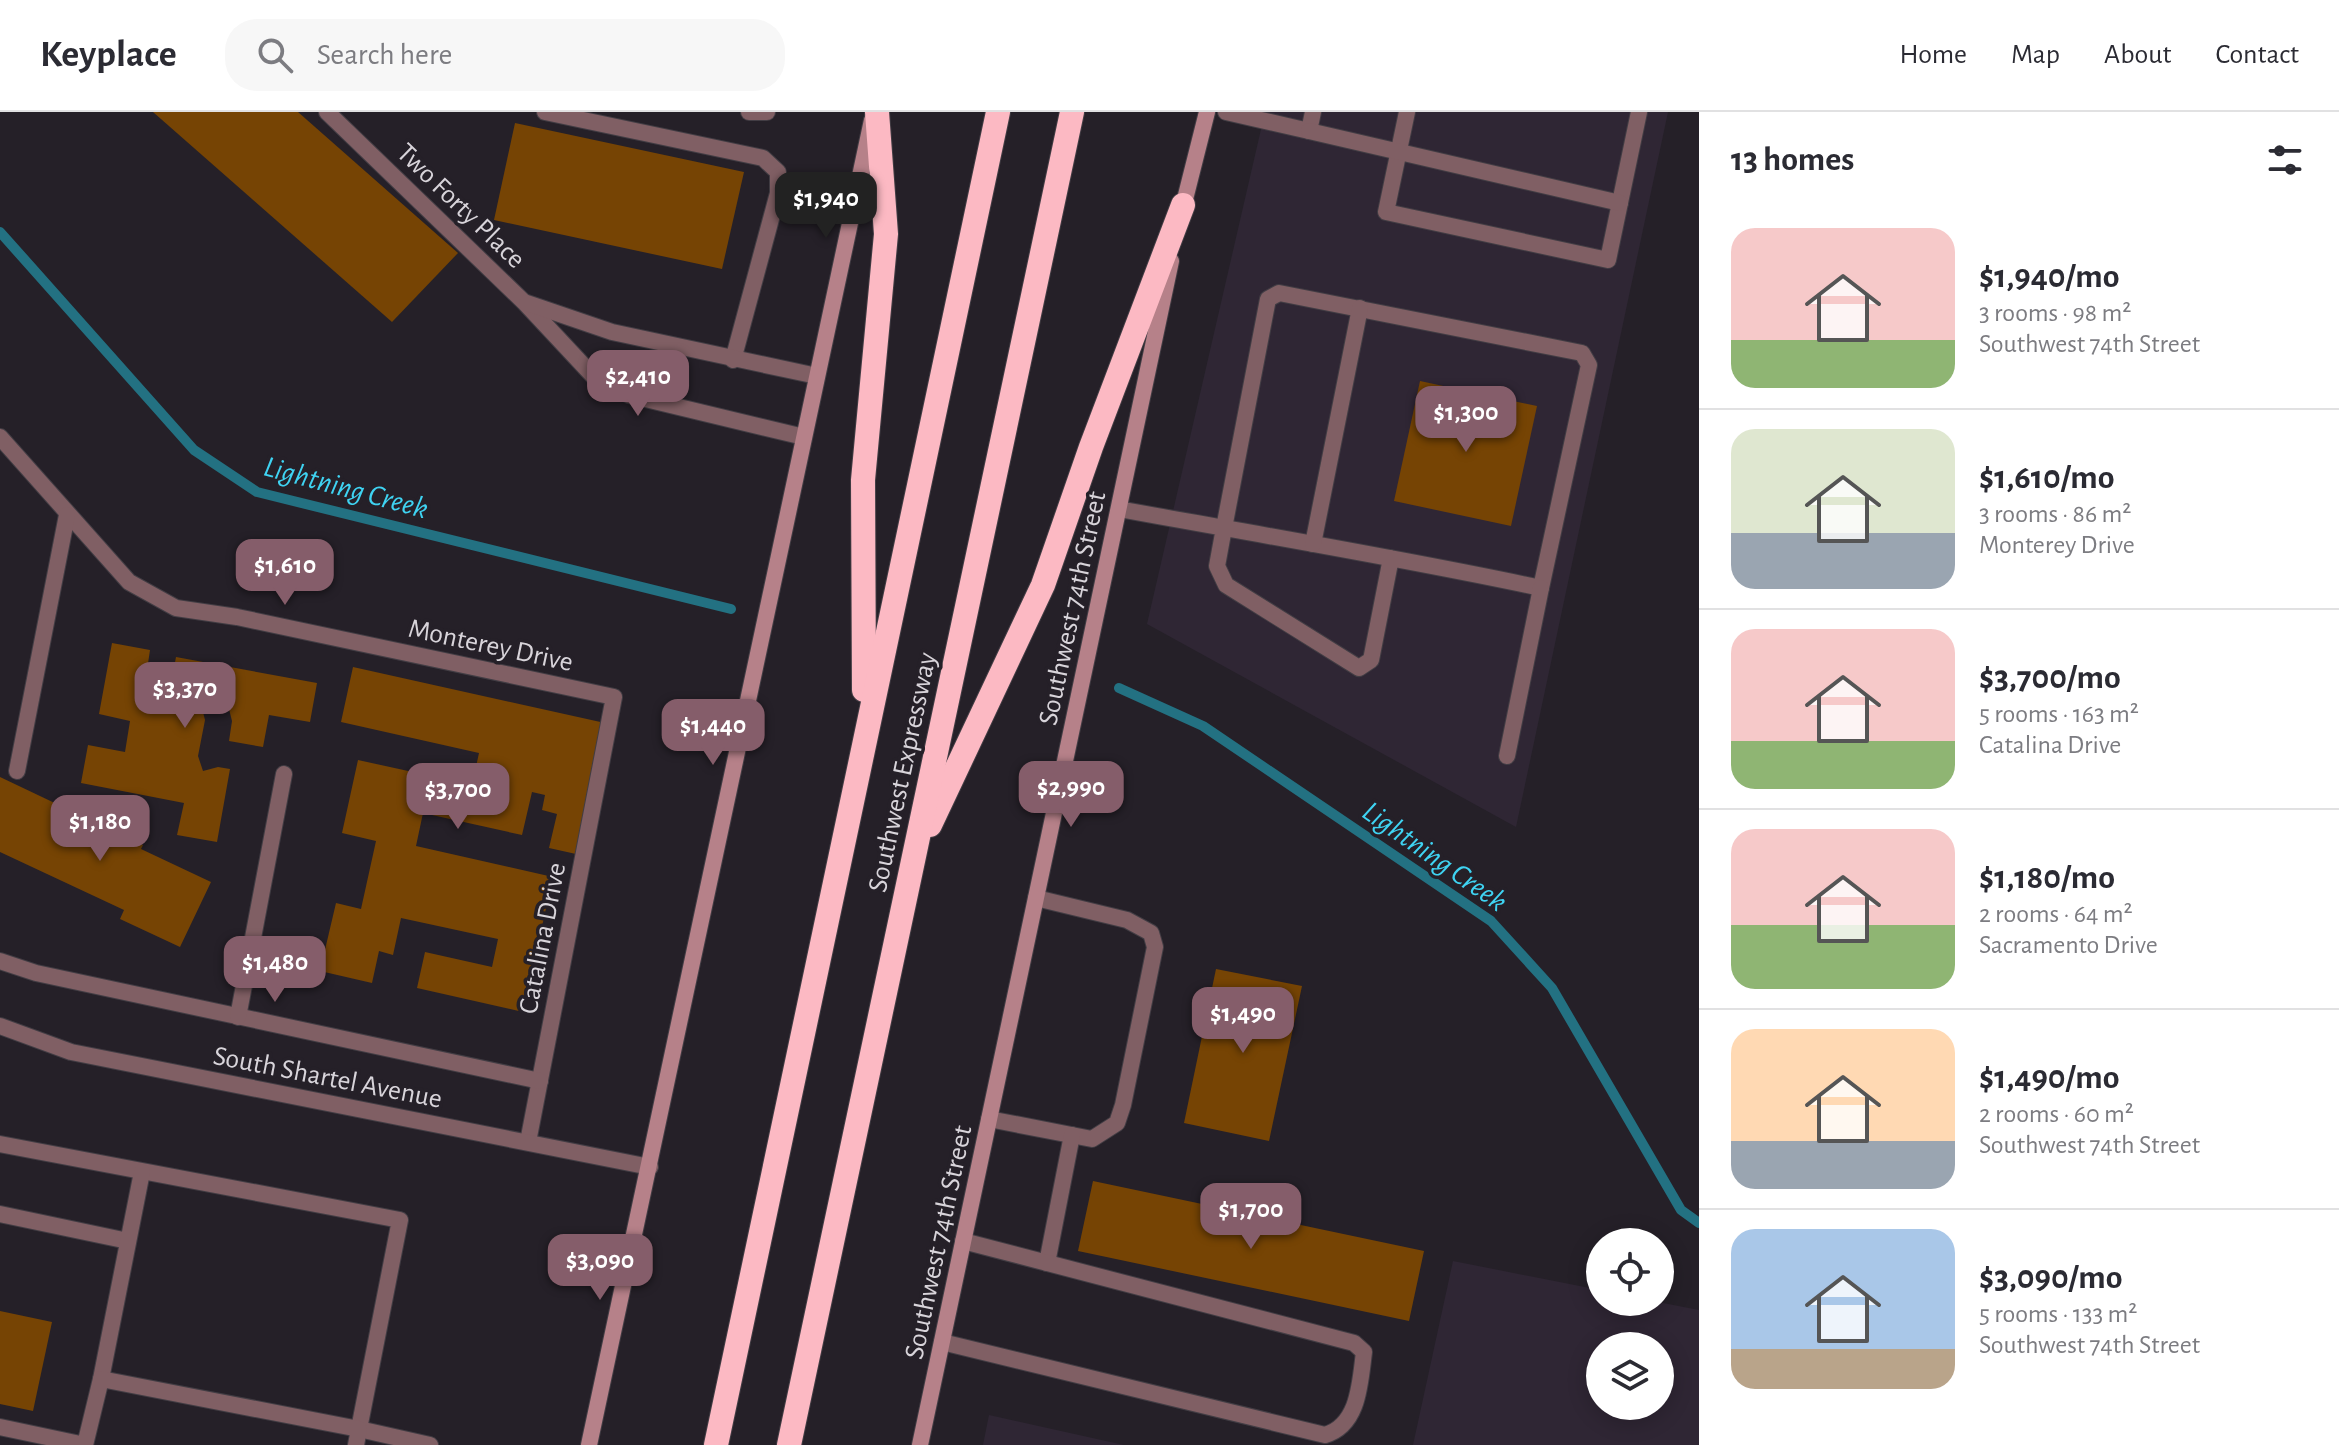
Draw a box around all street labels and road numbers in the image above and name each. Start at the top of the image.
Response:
street label: Two Forty Place [391,139,530,274]
street label: Southwest 74th Street [1035,489,1111,728]
street label: Monterey Drive [406,615,575,677]
street label: Southwest Expressway [864,650,942,895]
street label: Catalina Drive [515,860,571,1016]
street label: South Shartel Avenue [211,1042,444,1114]
street label: Southwest 74th Street [901,1123,977,1362]

